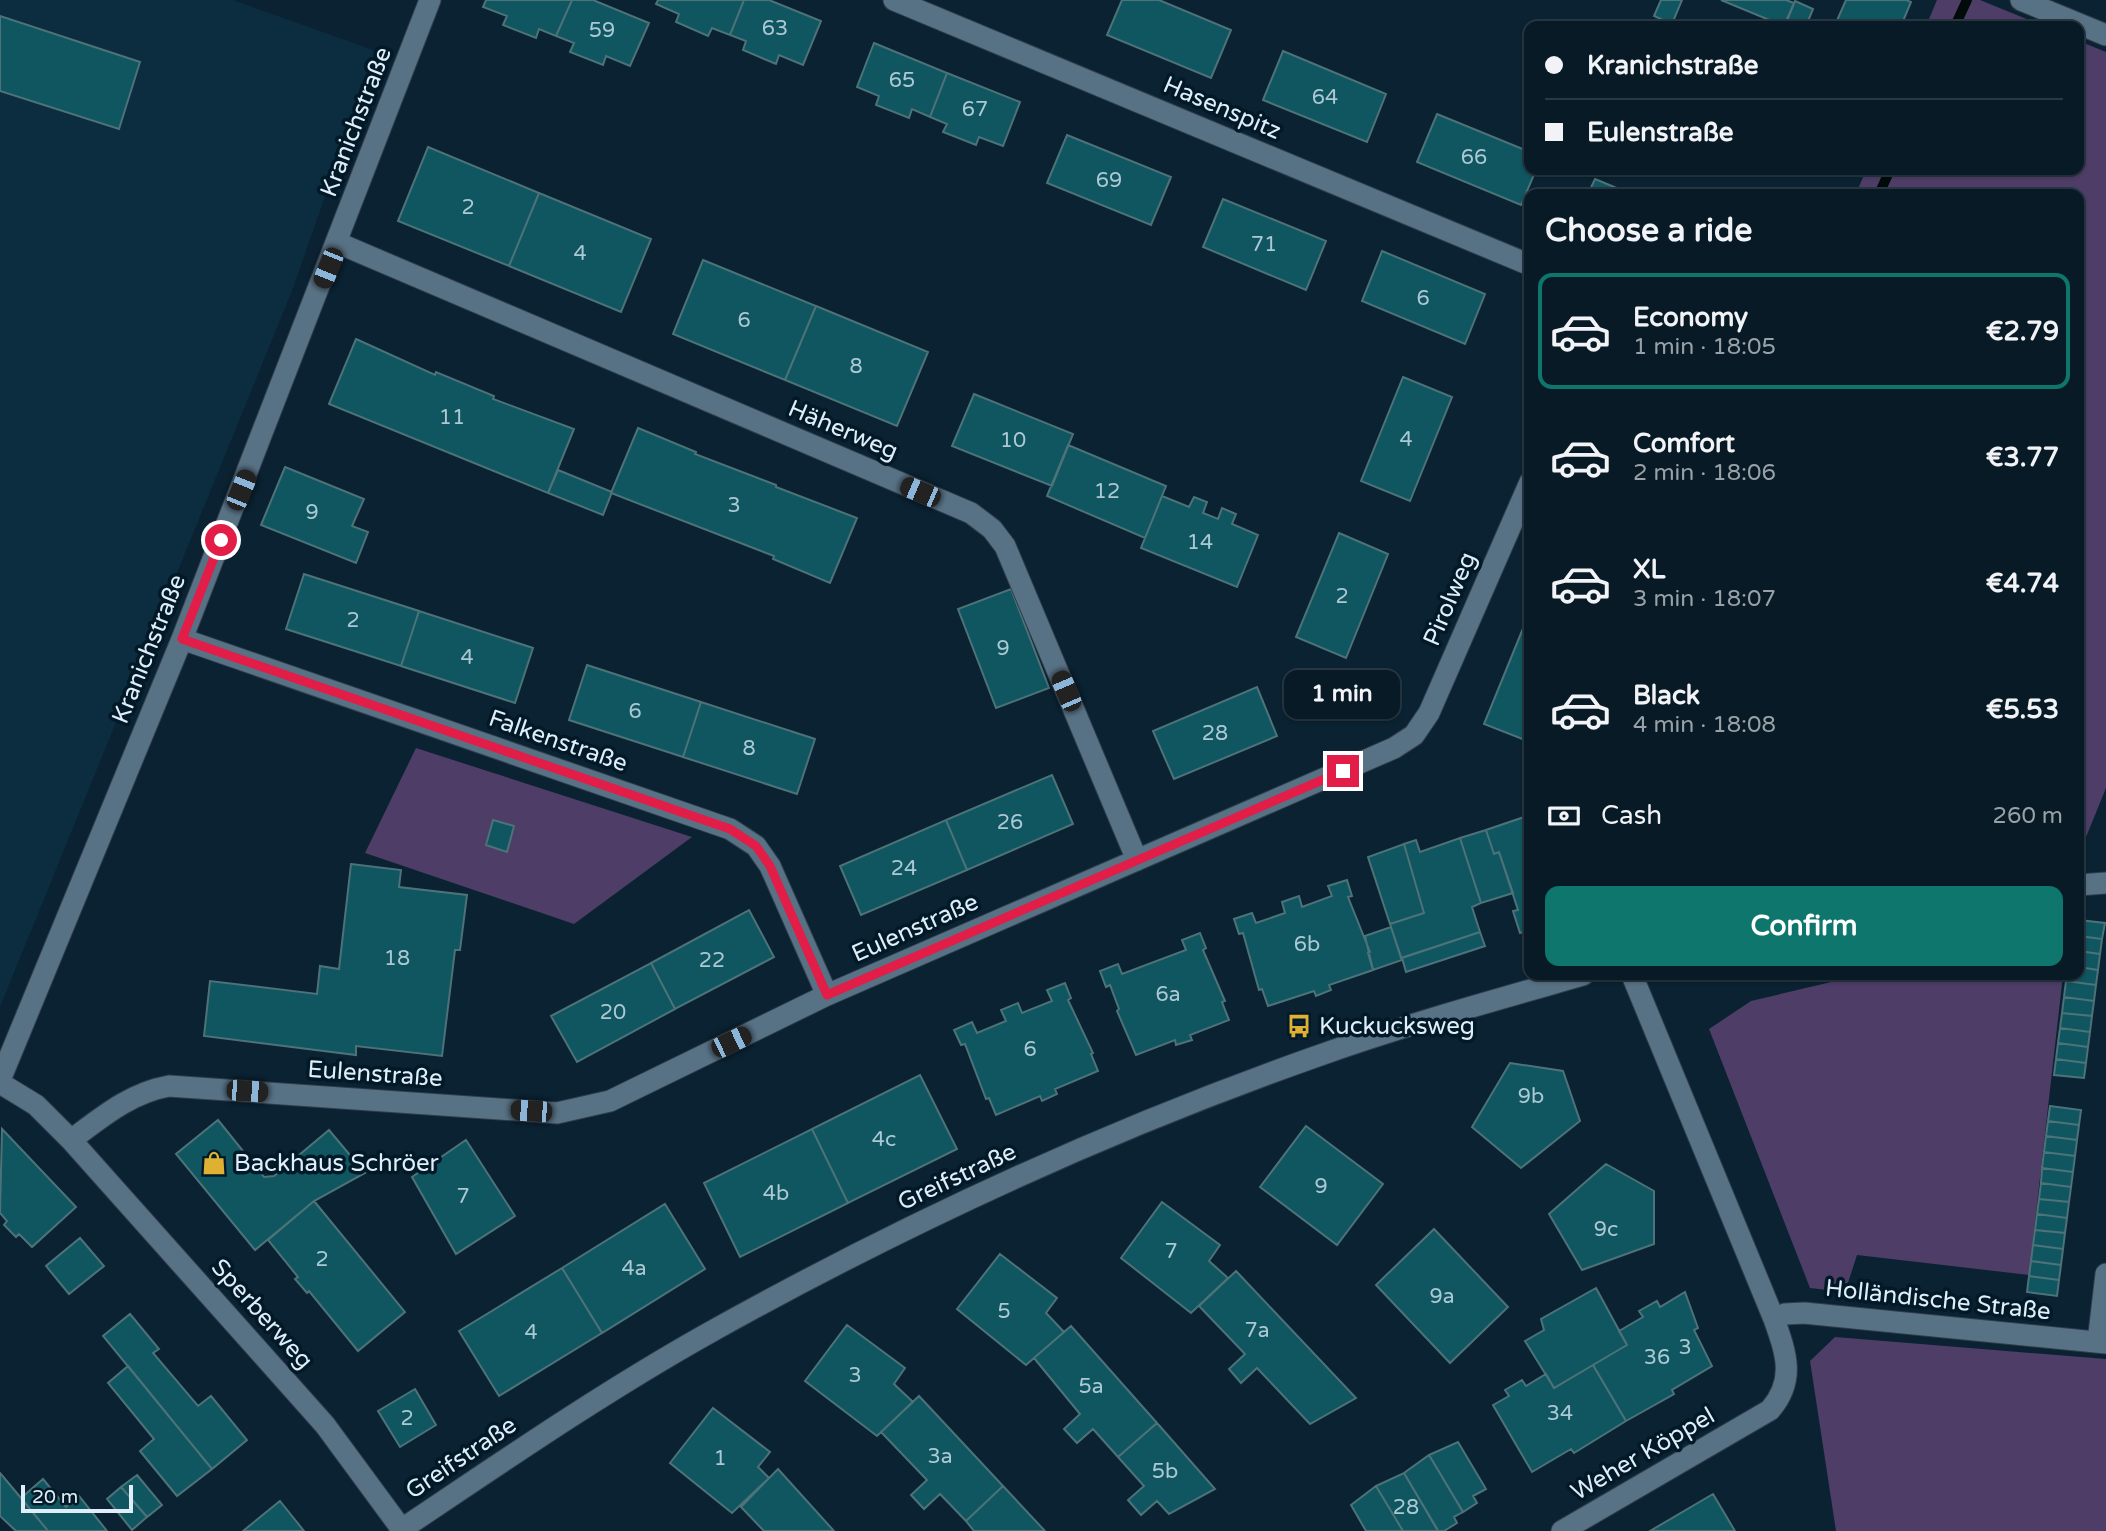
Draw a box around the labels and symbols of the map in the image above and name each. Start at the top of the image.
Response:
house number: 63 [762,16,788,41]
house number: 59 [589,18,615,43]
street label: Kranichstraße [314,43,398,201]
house number: 65 [889,68,915,93]
street label: Hasenspitz [1159,70,1285,146]
house number: 64 [1312,85,1338,110]
house number: 67 [962,97,988,122]
house number: 66 [1461,145,1487,170]
house number: 69 [1096,168,1122,193]
house number: 2 [461,195,475,220]
house number: 71 [1251,232,1277,257]
house number: 4 [573,241,587,266]
car [311,245,346,291]
house number: 6 [1416,286,1430,311]
house number: 6 [737,308,751,333]
house number: 8 [849,354,863,379]
street label: Häherweg [784,394,902,466]
house number: 11 [439,405,465,430]
house number: 4 [1399,427,1413,452]
house number: 10 [1000,428,1026,453]
car [224,467,259,513]
car [897,474,944,510]
house number: 12 [1094,479,1120,504]
house number: 3 [727,493,741,518]
house number: 9 [305,500,319,525]
route start [205,524,237,556]
house number: 14 [1187,530,1213,555]
street label: Pirolweg [1417,548,1483,650]
street label: Kranichstraße [106,570,192,728]
house number: 2 [1335,584,1349,609]
house number: 2 [346,608,360,633]
house number: 9 [996,636,1010,661]
house number: 4 [460,645,474,670]
car [1049,668,1084,714]
callout: 1 min [1285,670,1401,718]
house number: 6 [628,699,642,724]
street label: Falkenstraße [485,704,631,778]
house number: 28 [1202,721,1228,746]
house number: 8 [742,736,756,761]
route end [1327,755,1359,787]
house number: 26 [997,810,1023,835]
house number: 24 [891,856,917,881]
street label: Eulenstraße [847,887,983,969]
house number: 6b [1294,932,1320,957]
house number: 18 [384,946,410,971]
house number: 22 [699,948,725,973]
house number: 6a [1156,982,1181,1007]
house number: 20 [600,1000,626,1025]
bus stop icon: Kuckucksweg [1285,1012,1313,1040]
place label: Kuckucksweg [1319,1012,1475,1041]
car [708,1023,755,1061]
house number: 6 [1023,1037,1037,1062]
street label: Eulenstraße [307,1055,443,1093]
car [226,1079,269,1103]
house number: 9b [1518,1084,1544,1109]
car [510,1099,553,1123]
house number: 4c [872,1127,896,1152]
street label: Greifstraße [893,1137,1021,1217]
shop icon: Backhaus Schröer [200,1149,228,1177]
place label: Backhaus Schröer [234,1149,440,1178]
house number: 9 [1314,1174,1328,1199]
house number: 4b [763,1181,789,1206]
house number: 7 [456,1184,470,1209]
house number: 9c [1594,1217,1618,1242]
house number: 7 [1164,1239,1178,1264]
house number: 2 [315,1247,329,1272]
street label: Sperberweg [205,1253,319,1375]
house number: 4a [622,1256,647,1281]
street label: Holländische Straße [1824,1274,2052,1326]
house number: 9a [1430,1284,1455,1309]
house number: 5 [997,1299,1011,1324]
house number: 7a [1245,1318,1270,1343]
house number: 4 [524,1320,538,1345]
house number: 3 [1678,1335,1692,1360]
house number: 36 [1644,1345,1670,1370]
house number: 3 [848,1363,862,1388]
house number: 5a [1079,1374,1104,1399]
house number: 34 [1547,1401,1573,1426]
street label: Weher Köppel [1566,1401,1720,1507]
house number: 2 [400,1406,414,1431]
street label: Greifstraße [400,1410,522,1506]
house number: 3a [928,1444,953,1469]
house number: 1 [713,1446,727,1471]
house number: 5b [1152,1459,1178,1484]
scale bar [21,1482,133,1514]
house number: 28 [1393,1495,1419,1520]

